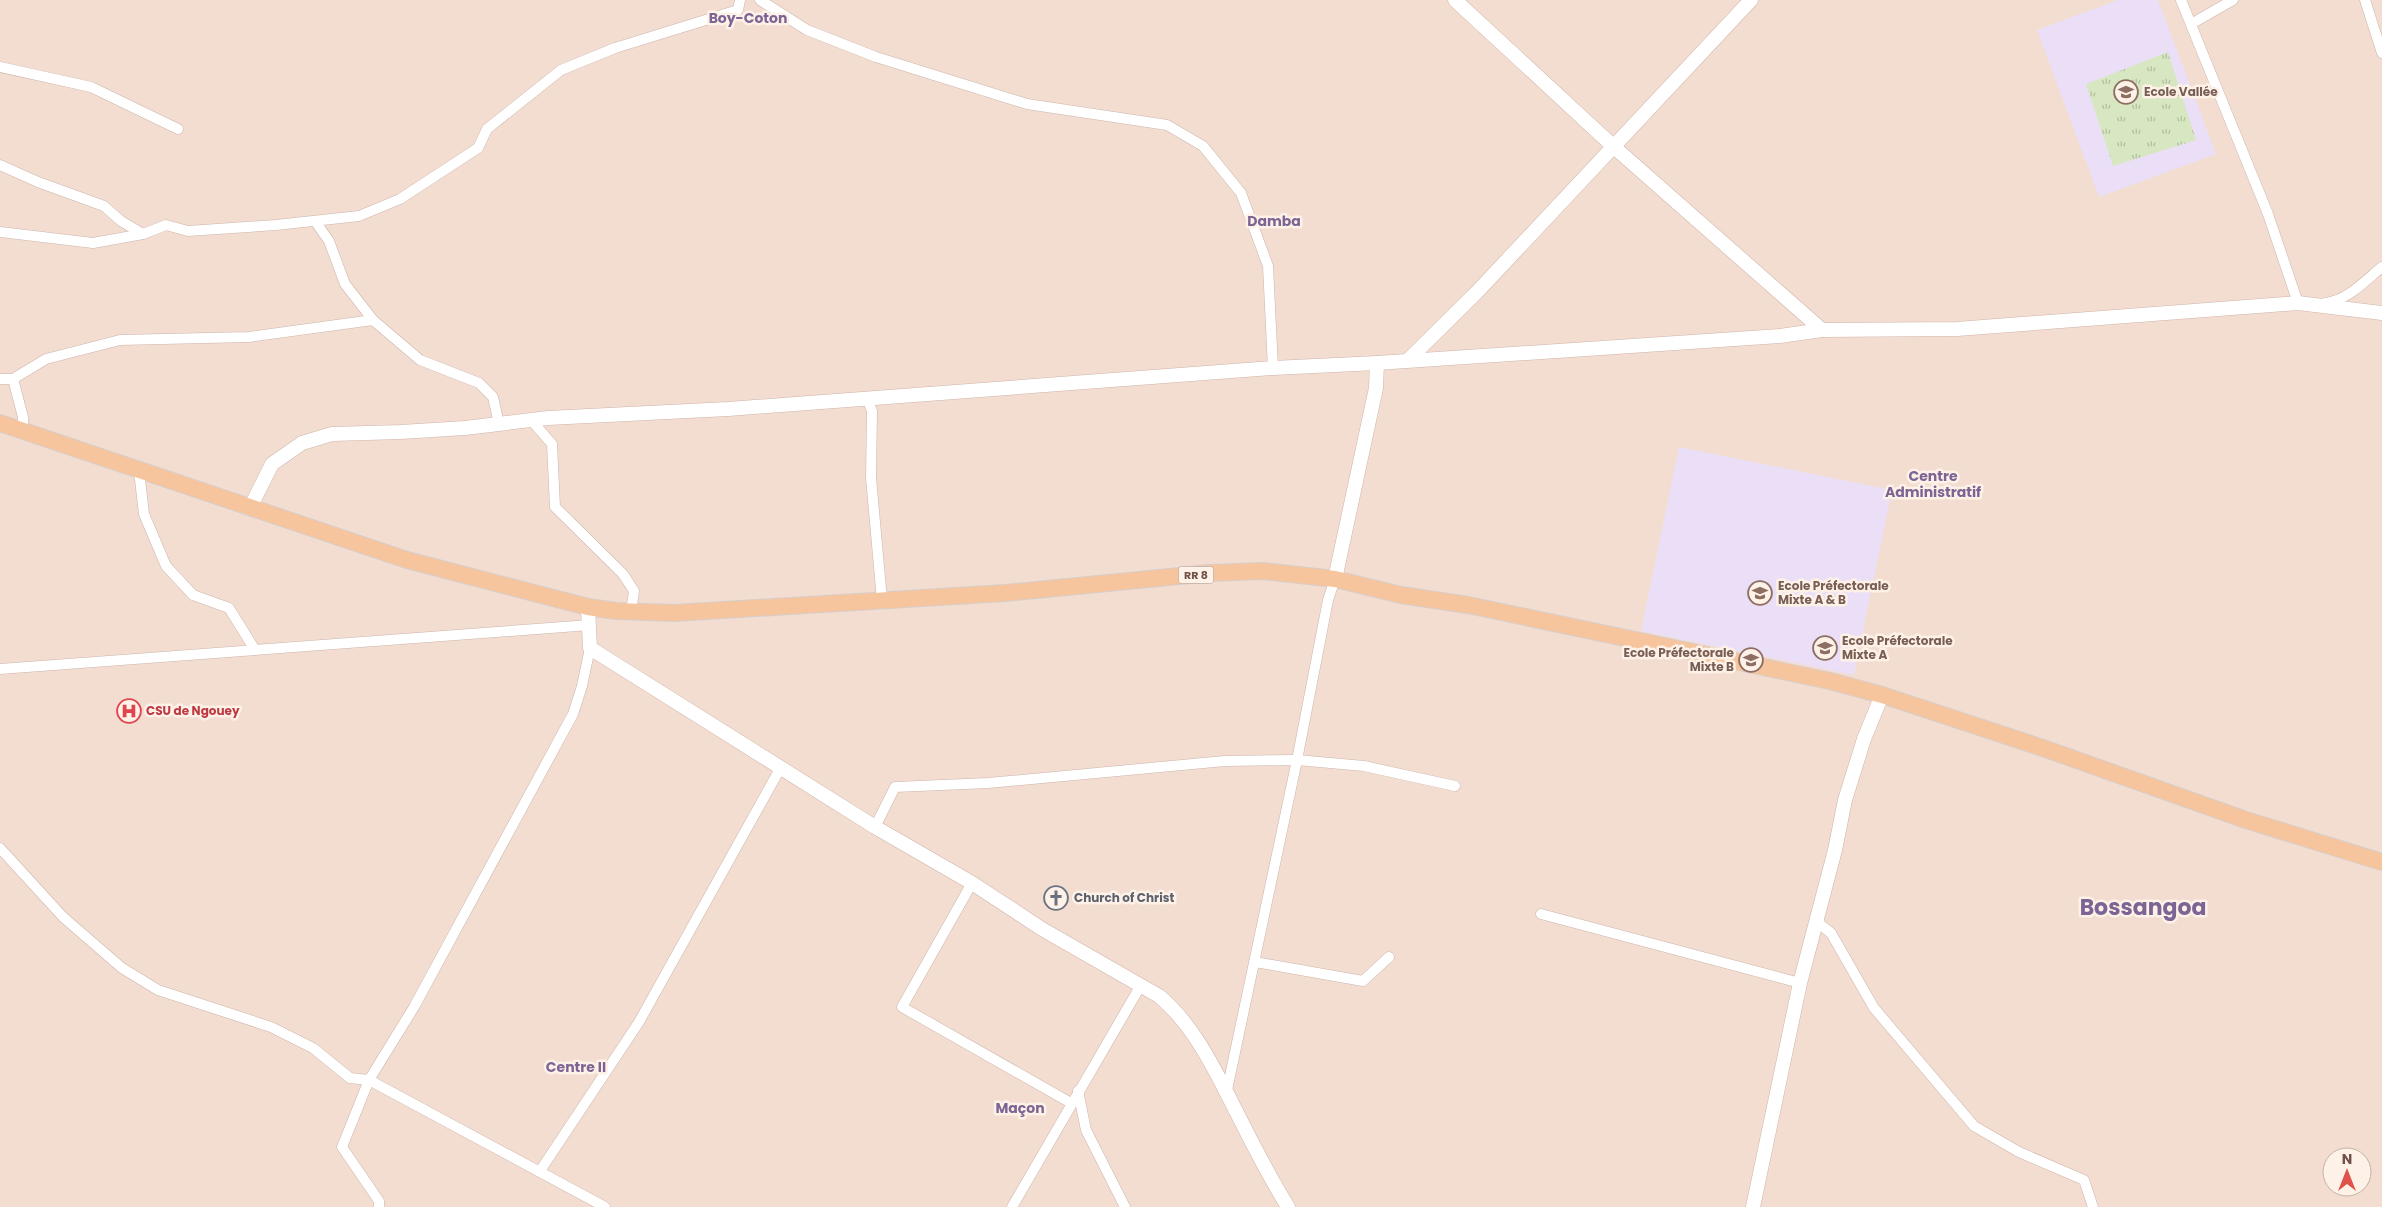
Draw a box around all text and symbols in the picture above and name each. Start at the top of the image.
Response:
district label: Boy-Coton [709,8,787,28]
school or university icon: Ecole Vallée [2113,79,2139,105]
place label: Ecole Vallée [2144,83,2218,100]
district label: Damba [1247,211,1301,231]
district label: Centre Administratif [1885,466,1981,502]
road number: RR 8 [1178,566,1214,584]
place label: Ecole Préfectorale Mixte A & B [1778,577,1889,608]
school or university icon: Ecole Préfectorale Mixte A & B [1747,580,1773,606]
place label: Ecole Préfectorale Mixte A [1842,632,1953,663]
school or university icon: Ecole Préfectorale Mixte A [1812,635,1838,661]
place label: Ecole Préfectorale Mixte B [1623,644,1735,675]
school or university icon: Ecole Préfectorale Mixte B [1738,647,1764,673]
hospital icon: CSU de Ngouey [116,698,142,724]
place label: CSU de Ngouey [146,702,240,719]
church icon: Church of Christ [1043,885,1069,911]
place label: Church of Christ [1074,889,1174,906]
district label: Bossangoa [2080,892,2206,923]
district label: Centre II [546,1057,606,1077]
district label: Maçon [995,1098,1045,1118]
north arrow [2322,1147,2372,1197]
text: N [2342,1149,2352,1169]

